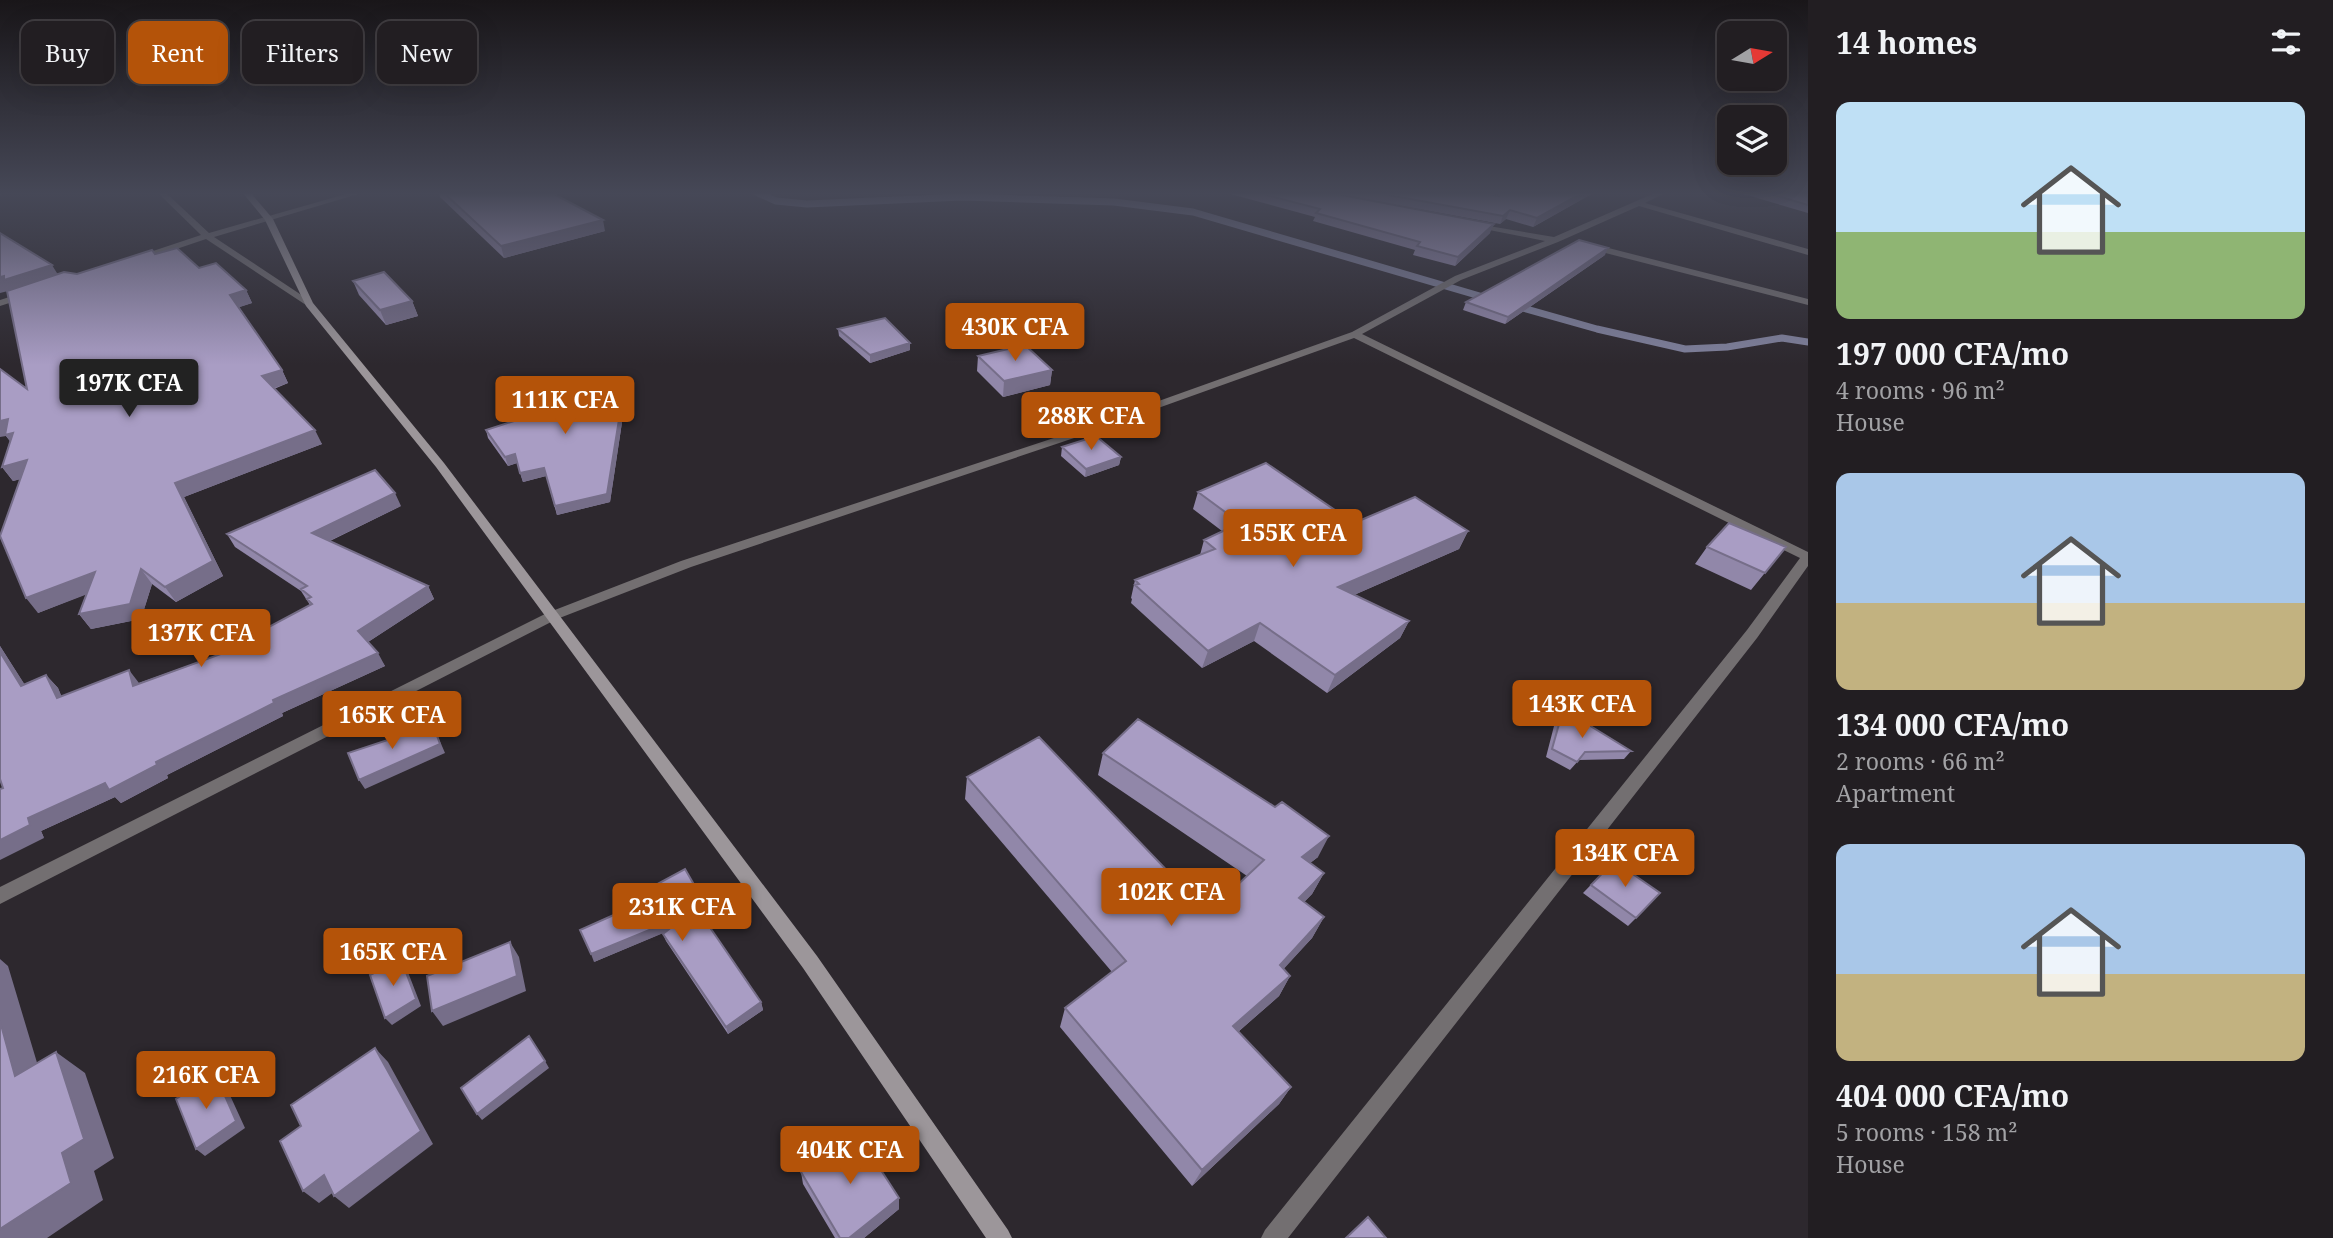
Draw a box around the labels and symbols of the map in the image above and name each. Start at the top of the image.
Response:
north arrow [1717,21,1787,91]
pin: 430K CFA [943,304,1087,363]
pin: 197K CFA [57,360,201,419]
pin: 111K CFA [493,376,637,436]
pin: 288K CFA [1019,392,1163,452]
pin: 155K CFA [1221,510,1365,569]
pin: 137K CFA [129,610,273,669]
pin: 143K CFA [1510,680,1654,740]
pin: 165K CFA [320,692,464,751]
pin: 134K CFA [1553,830,1697,889]
pin: 102K CFA [1099,869,1243,928]
pin: 231K CFA [610,884,754,943]
pin: 165K CFA [321,928,465,988]
pin: 216K CFA [134,1052,278,1111]
pin: 404K CFA [778,1126,922,1186]

